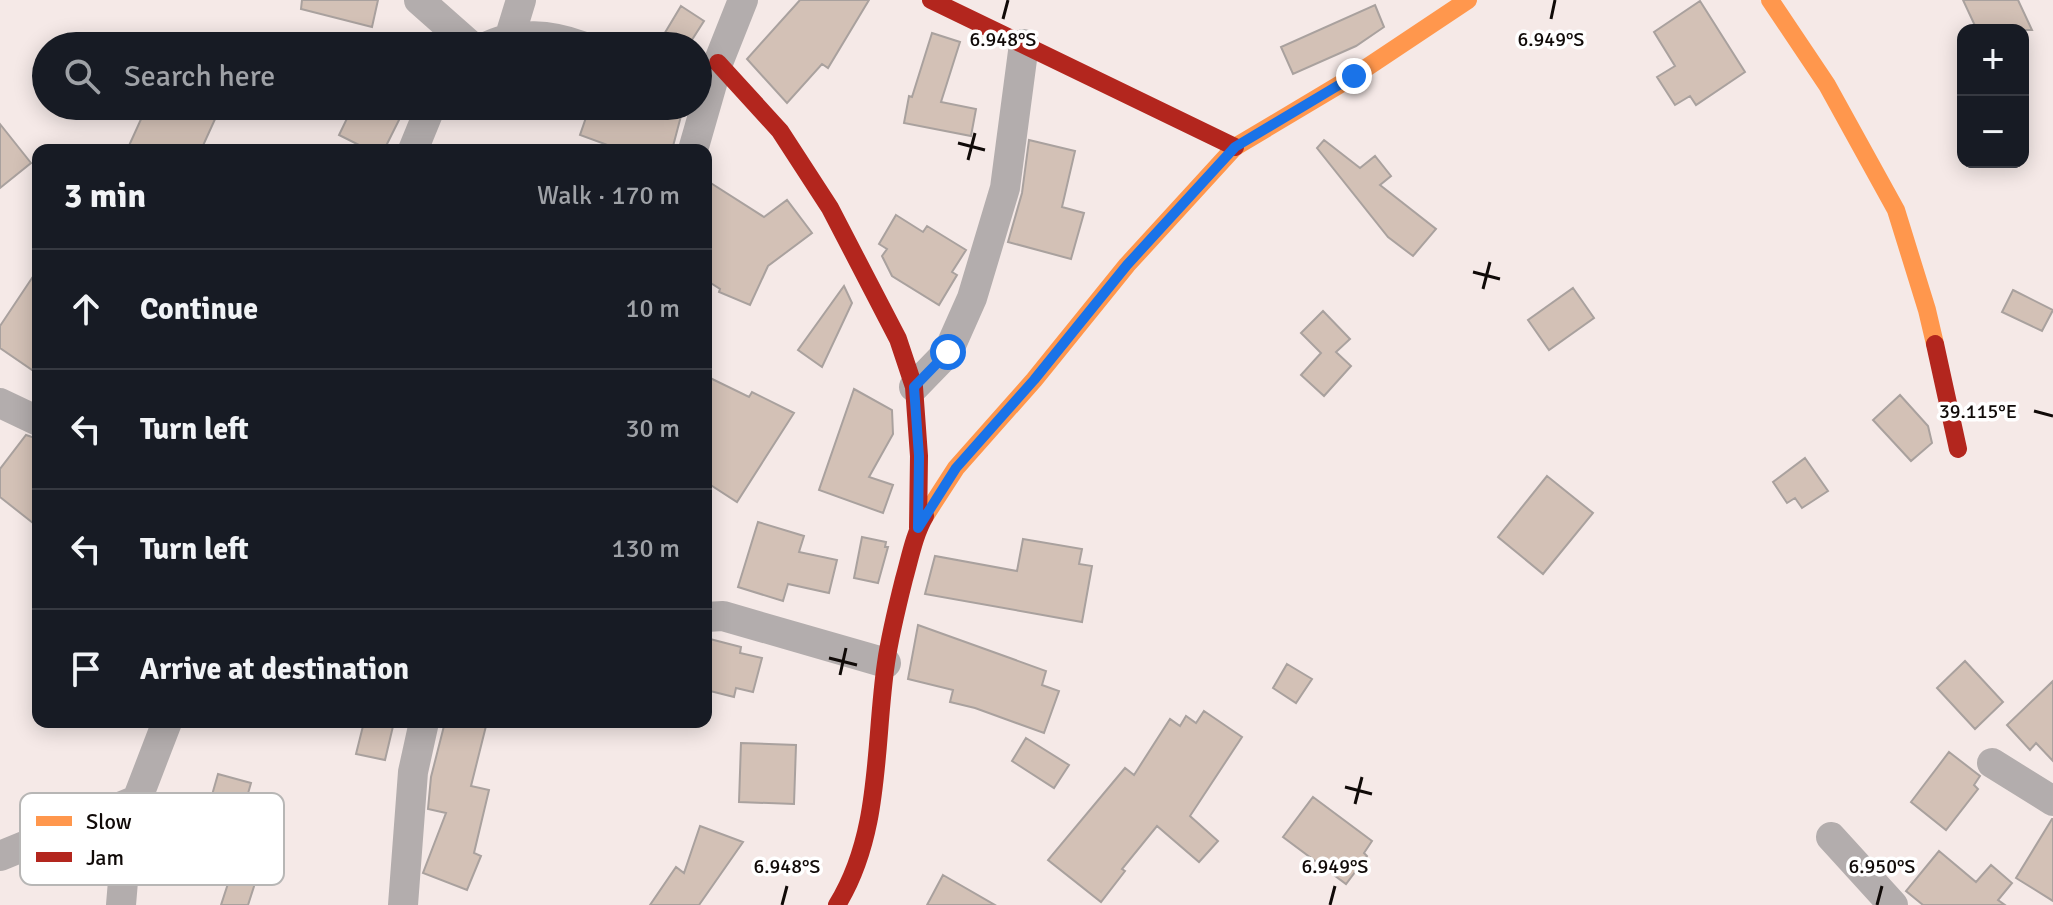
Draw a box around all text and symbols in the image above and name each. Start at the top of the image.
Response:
map controls [1957,24,2029,168]
button: + [1957,24,2029,96]
text: 6.948°S [970,27,1036,52]
text: 6.949°S [1518,27,1584,52]
search box [32,32,712,120]
icon: search [60,54,104,98]
text: Search here [124,58,275,95]
route end [1336,58,1372,94]
button: − [1957,96,2029,168]
text: 3 min [64,175,146,217]
text: Walk · 170 m [537,180,680,212]
icon: ahead [64,287,108,331]
text: Continue [140,291,258,328]
text: 10 m [625,293,680,325]
route start [930,334,966,370]
text: 39.115°E [1939,399,2017,424]
icon: left [64,407,108,451]
text: Turn left [140,411,249,448]
text: 30 m [625,413,680,445]
icon: left [64,527,108,571]
text: Turn left [140,531,249,568]
text: 130 m [611,533,680,565]
icon: arrive [64,647,108,691]
text: Arrive at destination [140,651,409,688]
legend [20,793,284,885]
text: Slow [86,808,132,835]
text: Jam [86,844,124,871]
text: 6.948°S [754,854,820,879]
text: 6.949°S [1302,854,1368,879]
text: 6.950°S [1849,854,1915,879]

